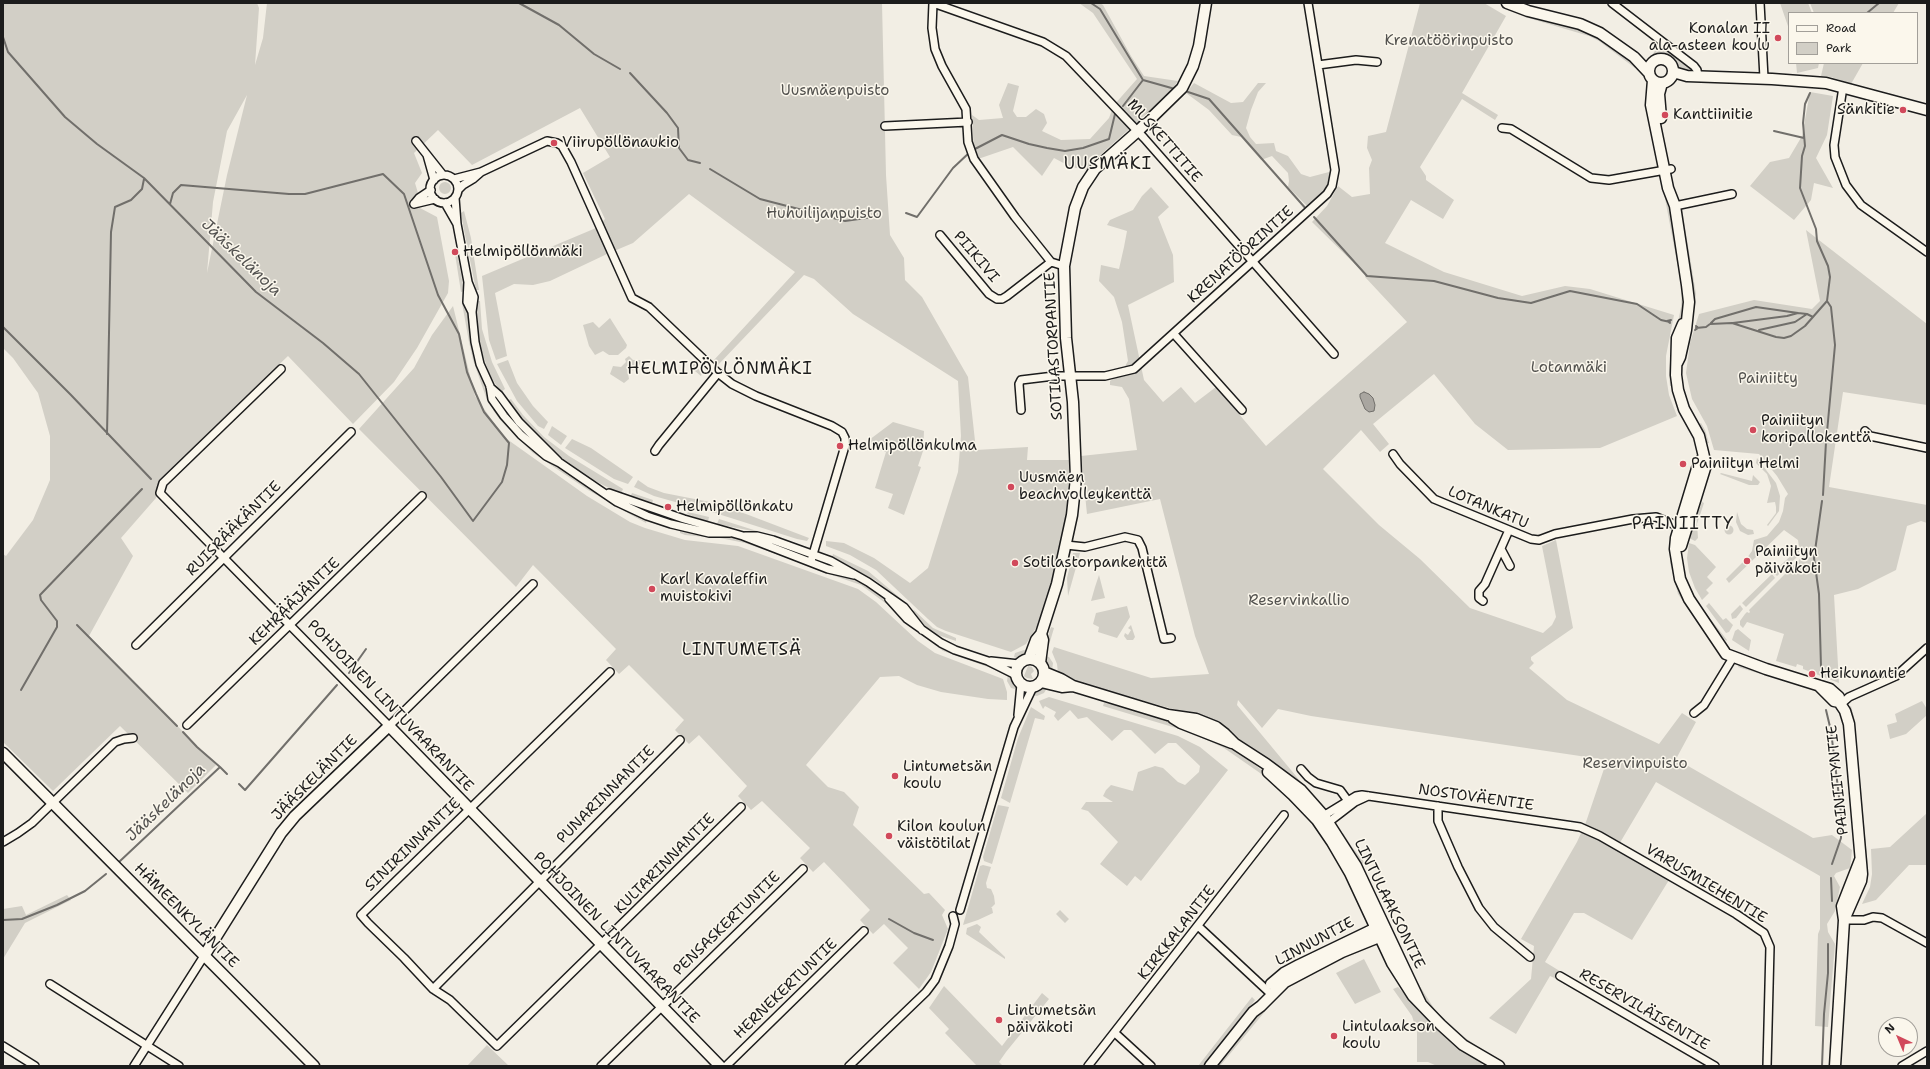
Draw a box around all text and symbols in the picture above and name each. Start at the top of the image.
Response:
legend [1788,12,1918,64]
place label: Konalan II ala-asteen koulu [1649,20,1770,55]
text: Road [1826,20,1856,36]
park label: Krenatöörinpuisto [1384,32,1514,50]
marker: Konalan II ala-asteen koulu [1773,33,1783,43]
text: Park [1826,40,1852,56]
park label: Uusmäenpuisto [781,82,889,100]
street label: MUSKETTITIE [1123,96,1205,186]
place label: Sänkitie [1837,101,1895,119]
marker: Sänkitie [1898,105,1908,115]
place label: Kanttiinitie [1673,106,1753,124]
marker: Kanttiinitie [1660,110,1670,120]
place label: Viirupöllönaukio [562,134,679,152]
marker: Viirupöllönaukio [549,138,559,148]
district label: UUSMÄKI [1064,155,1152,175]
street label: KRENATÖÖRINTIE [1184,203,1298,307]
park label: Huhuilijanpuisto [766,205,882,223]
water label: Jääskelänoja [197,215,285,301]
street label: PIIKIVI [949,228,1003,286]
place label: Helmipöllönmäki [463,243,583,261]
marker: Helmipöllönmäki [450,247,460,257]
street label: SOTILASTORPANTIE [1041,271,1067,421]
park label: Lotanmäki [1531,359,1607,377]
district label: HELMIPÖLLÖNMÄKI [627,360,813,380]
park label: Painiitty [1738,370,1798,388]
place label: Painiityn koripallokenttä [1761,412,1871,447]
marker: Painiityn koripallokenttä [1748,425,1758,435]
place label: Helmipöllönkulma [848,437,977,455]
marker: Helmipöllönkulma [835,441,845,451]
place label: Painiityn Helmi [1691,455,1800,473]
marker: Painiityn Helmi [1678,459,1688,469]
place label: Uusmäen beachvolleykenttä [1019,469,1152,504]
street label: RUISRÄÄKÄNTIE [183,478,285,580]
marker: Uusmäen beachvolleykenttä [1006,482,1016,492]
street label: LOTANKATU [1445,483,1531,533]
place label: Helmipöllönkatu [676,498,793,516]
marker: Helmipöllönkatu [663,502,673,512]
district label: PAINIITTY [1632,515,1734,535]
place label: Painiityn päiväkoti [1755,543,1821,578]
street label: KEHRÄÄJÄNTIE [246,554,344,650]
place label: Sotilastorpankenttä [1023,554,1167,572]
marker: Painiityn päiväkoti [1742,556,1752,566]
marker: Sotilastorpankenttä [1010,558,1020,568]
place label: Karl Kavaleffin muistokivi [660,571,767,606]
marker: Karl Kavaleffin muistokivi [647,584,657,594]
park label: Reservinkallio [1248,592,1350,610]
street label: POHJOINEN LINTUVAARANTIE [303,617,477,795]
district label: LINTUMETSÄ [682,641,802,661]
place label: Heikunantie [1820,665,1906,683]
marker: Heikunantie [1807,669,1817,679]
street label: PAINIITYNTIE [1823,724,1853,836]
street label: JÄÄSKELÄNTIE [269,732,361,824]
street label: PUNARINNANTIE [553,742,659,848]
park label: Reservinpuisto [1582,755,1688,773]
place label: Lintumetsän koulu [903,758,992,793]
water label: Jääskelänoja [122,760,210,846]
marker: Lintumetsän koulu [890,771,900,781]
street label: NOSTOVÄENTIE [1417,781,1535,815]
street label: SINIRINNANTIE [361,795,465,895]
street label: KULTARINNANTIE [611,810,719,918]
place label: Kilon koulun väistötilat [897,818,986,853]
marker: Kilon koulun väistötilat [884,831,894,841]
street label: LINTULAAKSONTIE [1350,836,1428,972]
street label: VARUSMIEHENTIE [1642,841,1770,927]
street label: POHJOINEN LINTUVAARANTIE [529,849,703,1027]
street label: HÄMEENKYLÄNTIE [130,860,242,972]
street label: PENSASKERTUNTIE [670,868,784,980]
street label: KIRKKALANTIE [1135,882,1219,984]
street label: LINNUNTIE [1272,914,1358,970]
street label: HERNEKERTUNTIE [731,935,841,1043]
street label: RESERVILÄISENTIE [1576,965,1712,1055]
place label: Lintumetsän päiväkoti [1007,1002,1096,1037]
marker: Lintumetsän päiväkoti [994,1015,1004,1025]
north arrow [1878,1017,1918,1057]
place label: Lintulaakson koulu [1342,1018,1435,1053]
text: N [1882,1020,1898,1037]
marker: Lintulaakson koulu [1329,1031,1339,1041]

